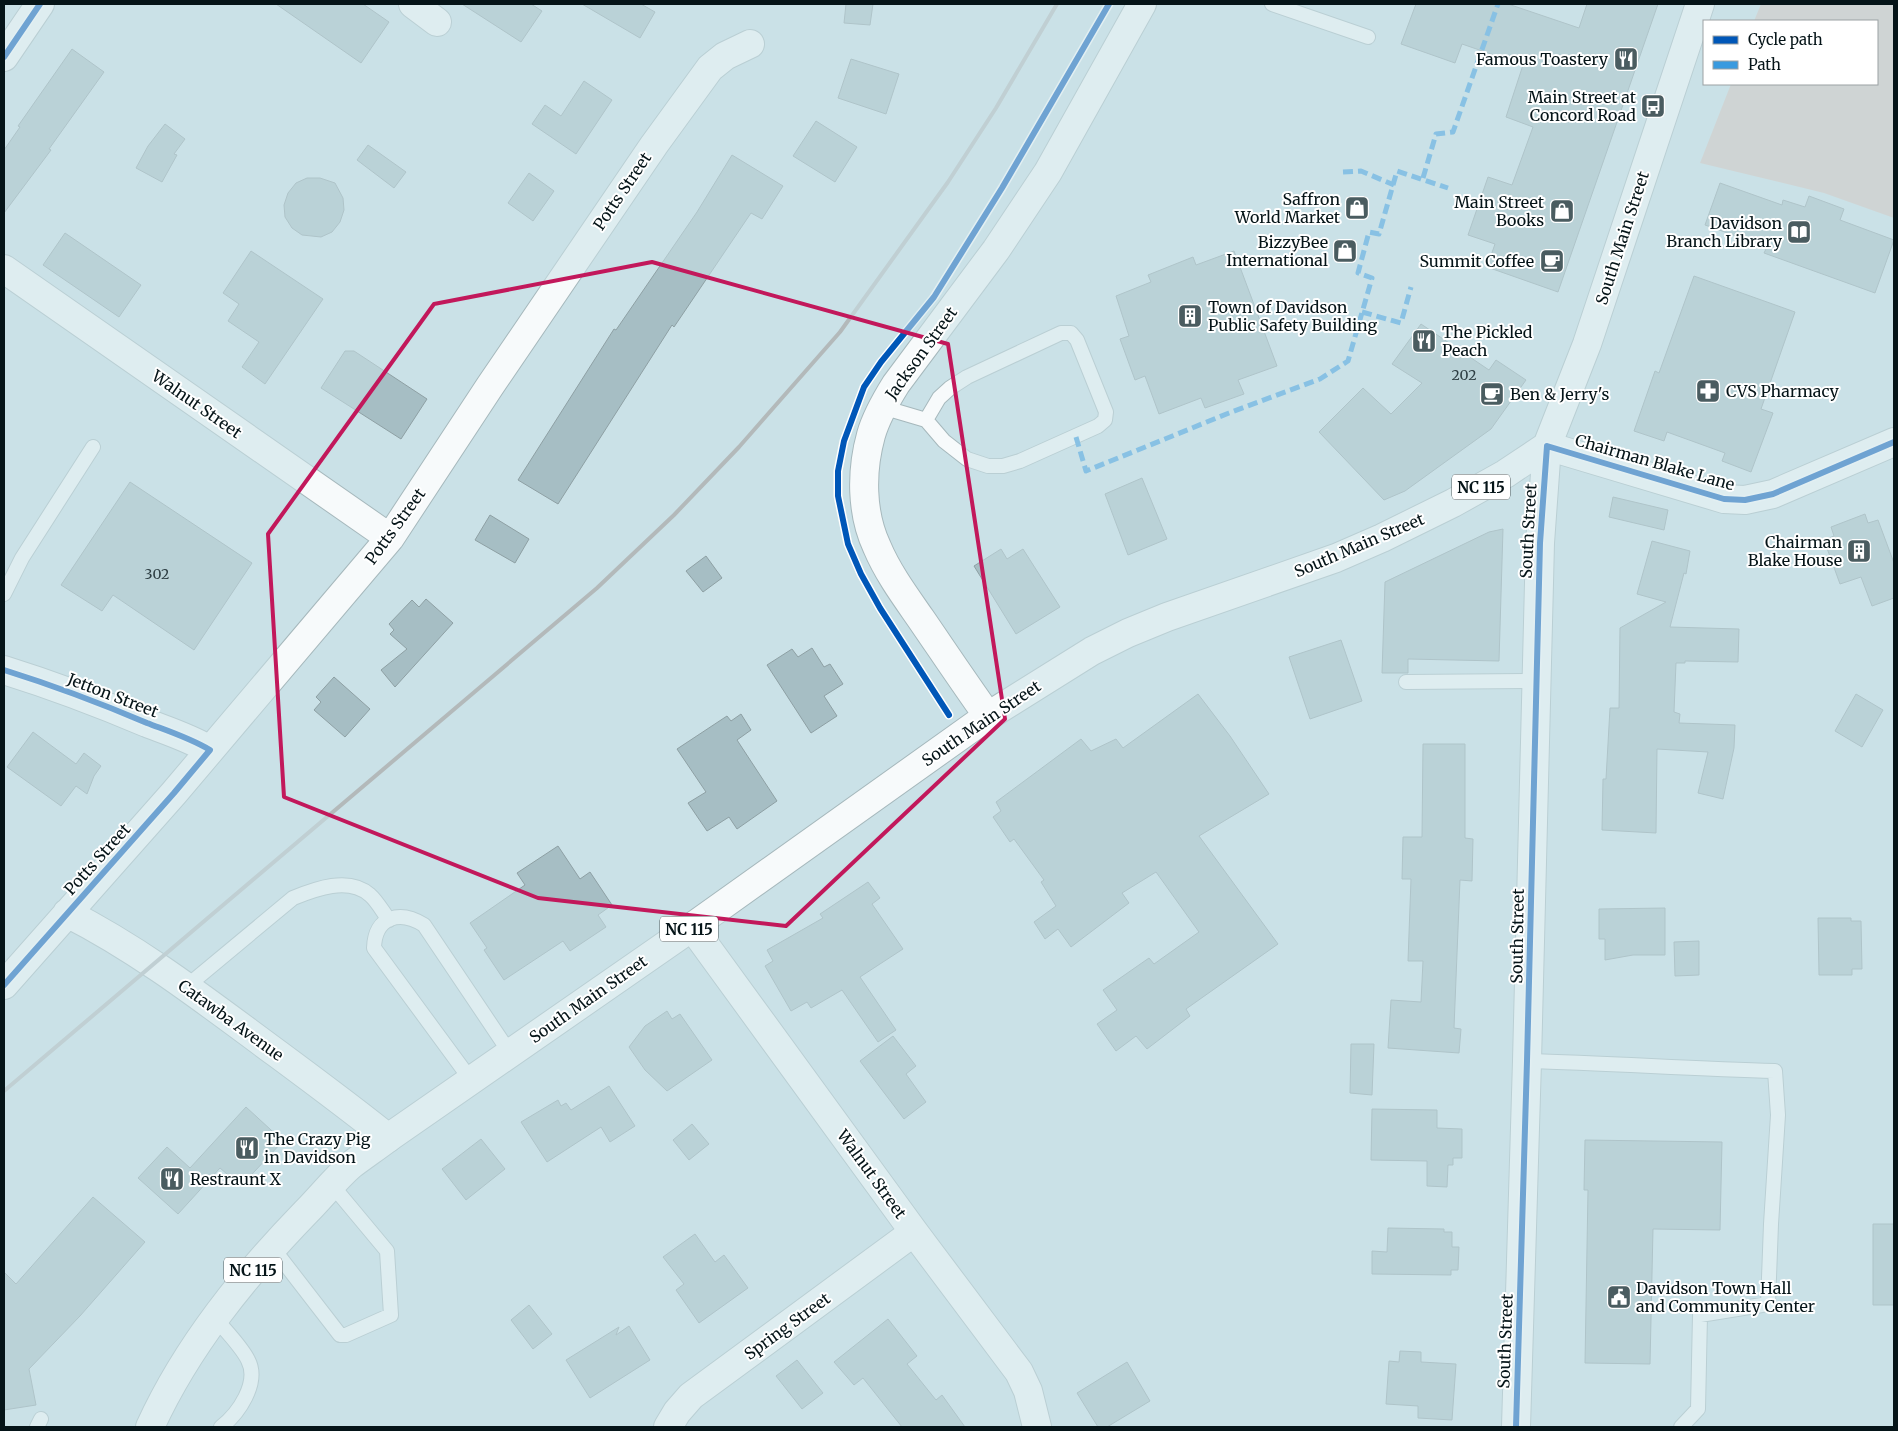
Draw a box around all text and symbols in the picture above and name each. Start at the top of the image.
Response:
legend [1703,20,1878,85]
text: Cycle path [1748,30,1823,49]
restaurant icon: Famous Toastery [1613,46,1639,72]
place label: Famous Toastery [1476,49,1609,69]
text: Path [1748,55,1781,74]
place label: Main Street at Concord Road [1528,87,1637,125]
bus stop icon: Main Street at Concord Road [1640,93,1666,119]
street label: Potts Street [589,148,656,234]
street label: South Main Street [1591,168,1653,307]
place label: Saffron World Market [1234,189,1341,227]
place label: Main Street Books [1454,192,1545,230]
shop icon: Saffron World Market [1344,195,1370,221]
shop icon: Main Street Books [1549,198,1575,224]
place label: Davidson Branch Library [1666,213,1783,251]
library icon: Davidson Branch Library [1786,219,1812,245]
place label: BizzyBee International [1226,232,1328,270]
shop icon: BizzyBee International [1332,238,1358,264]
cafe icon: Summit Coffee [1539,248,1565,274]
place label: Summit Coffee [1419,251,1534,271]
place label: Town of Davidson Public Safety Building [1208,297,1378,335]
street label: Jackson Street [880,302,962,404]
building icon: Town of Davidson Public Safety Building [1177,303,1203,329]
place label: The Pickled Peach [1442,322,1533,360]
restaurant icon: The Pickled Peach [1411,328,1437,354]
street label: Walnut Street [147,365,246,443]
house number: 202 [1452,366,1476,384]
pharmacy icon: CVS Pharmacy [1695,378,1721,404]
cafe icon: Ben & Jerry's [1479,381,1505,407]
place label: CVS Pharmacy [1726,381,1840,401]
place label: Ben & Jerry's [1510,384,1610,404]
street label: Chairman Blake Lane [1573,430,1737,494]
road number: NC 115 [1452,474,1510,500]
street label: South Street [1516,482,1541,579]
street label: Potts Street [361,483,430,568]
street label: South Main Street [1291,508,1428,581]
place label: Chairman Blake House [1748,532,1842,570]
building icon: Chairman Blake House [1846,538,1872,564]
house number: 302 [145,565,169,583]
street label: Jetton Street [64,668,162,722]
street label: South Main Street [918,675,1045,770]
street label: Potts Street [60,819,135,899]
street label: South Street [1506,888,1528,984]
road number: NC 115 [660,916,718,942]
street label: South Main Street [525,950,651,1047]
street label: Catawba Avenue [174,975,288,1065]
street label: Walnut Street [832,1125,911,1223]
place label: The Crazy Pig in Davidson [264,1129,371,1167]
restaurant icon: The Crazy Pig in Davidson [234,1135,260,1161]
restaurant icon: Restraunt X [159,1166,185,1192]
place label: Restraunt X [190,1169,281,1189]
road number: NC 115 [224,1258,282,1282]
place label: Davidson Town Hall and Community Center [1636,1278,1815,1316]
public building icon: Davidson Town Hall and Community Center [1606,1284,1632,1310]
street label: Spring Street [740,1288,834,1364]
street label: South Street [1493,1292,1517,1389]

